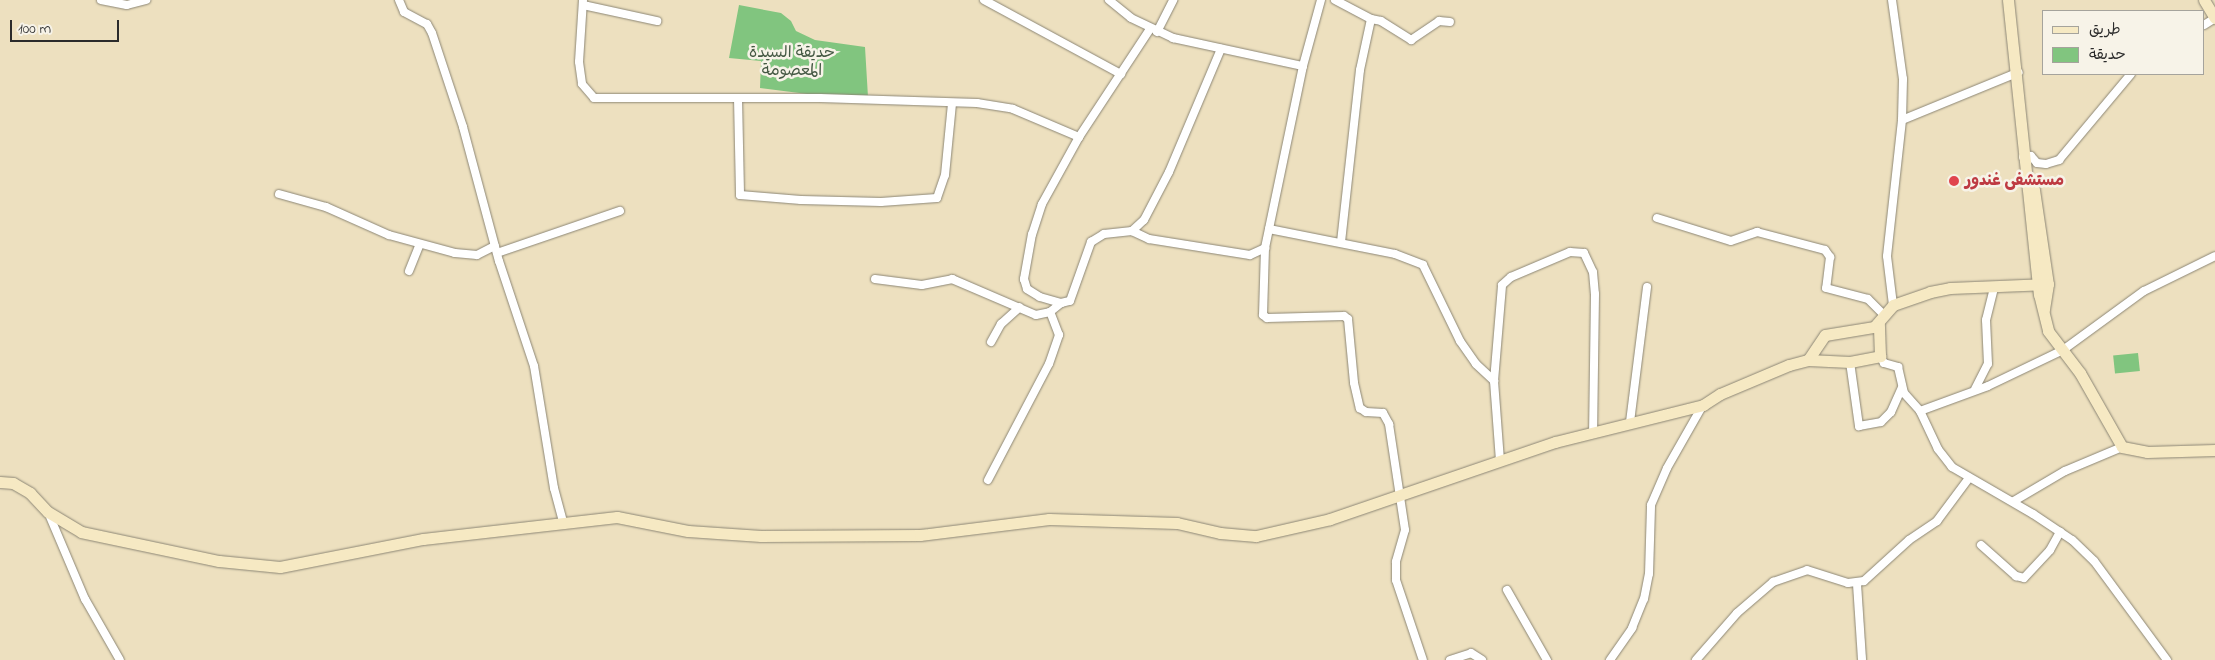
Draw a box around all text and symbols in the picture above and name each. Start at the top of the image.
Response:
scale bar [12,10,121,42]
legend [2042,10,2205,75]
text: 100 m [18,18,51,40]
text: طريق [2089,19,2121,41]
park label: حديقة السيدة المعصومة [749,43,835,81]
text: حديقة [2089,44,2126,66]
place label: مستشفى غندور [1965,171,2064,191]
marker: مستشفى غندور [1947,174,1961,188]

